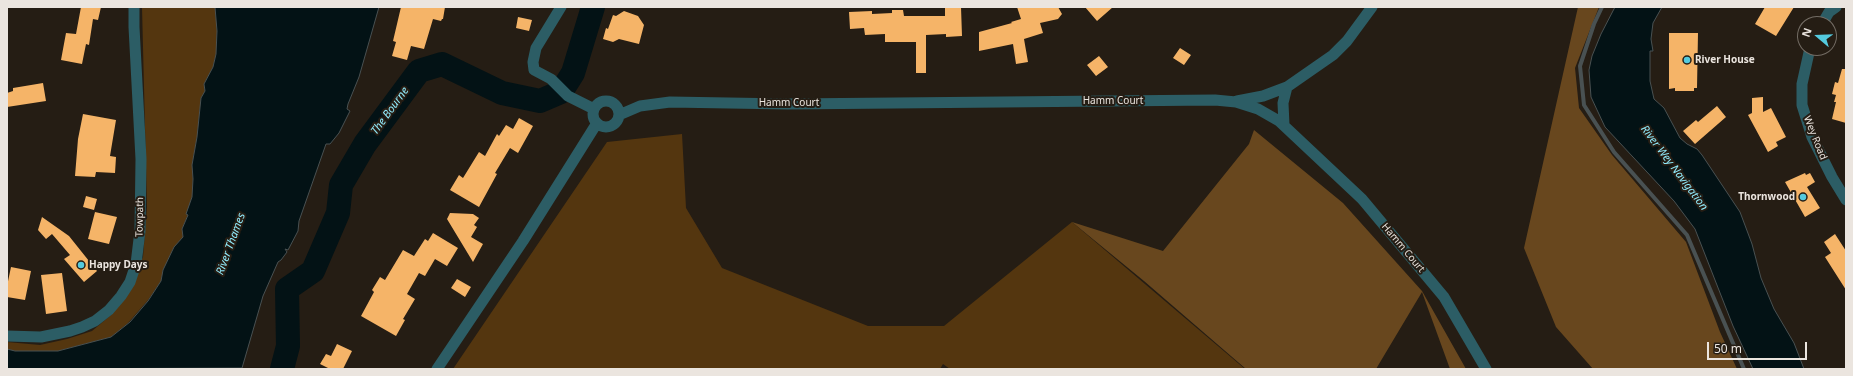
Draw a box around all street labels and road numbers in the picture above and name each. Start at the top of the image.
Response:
street label: Hamm Court [1083,95,1143,107]
street label: Hamm Court [759,97,819,109]
street label: Wey Road [1801,114,1829,162]
street label: Towpath [134,197,146,237]
street label: Hamm Court [1379,221,1427,275]

